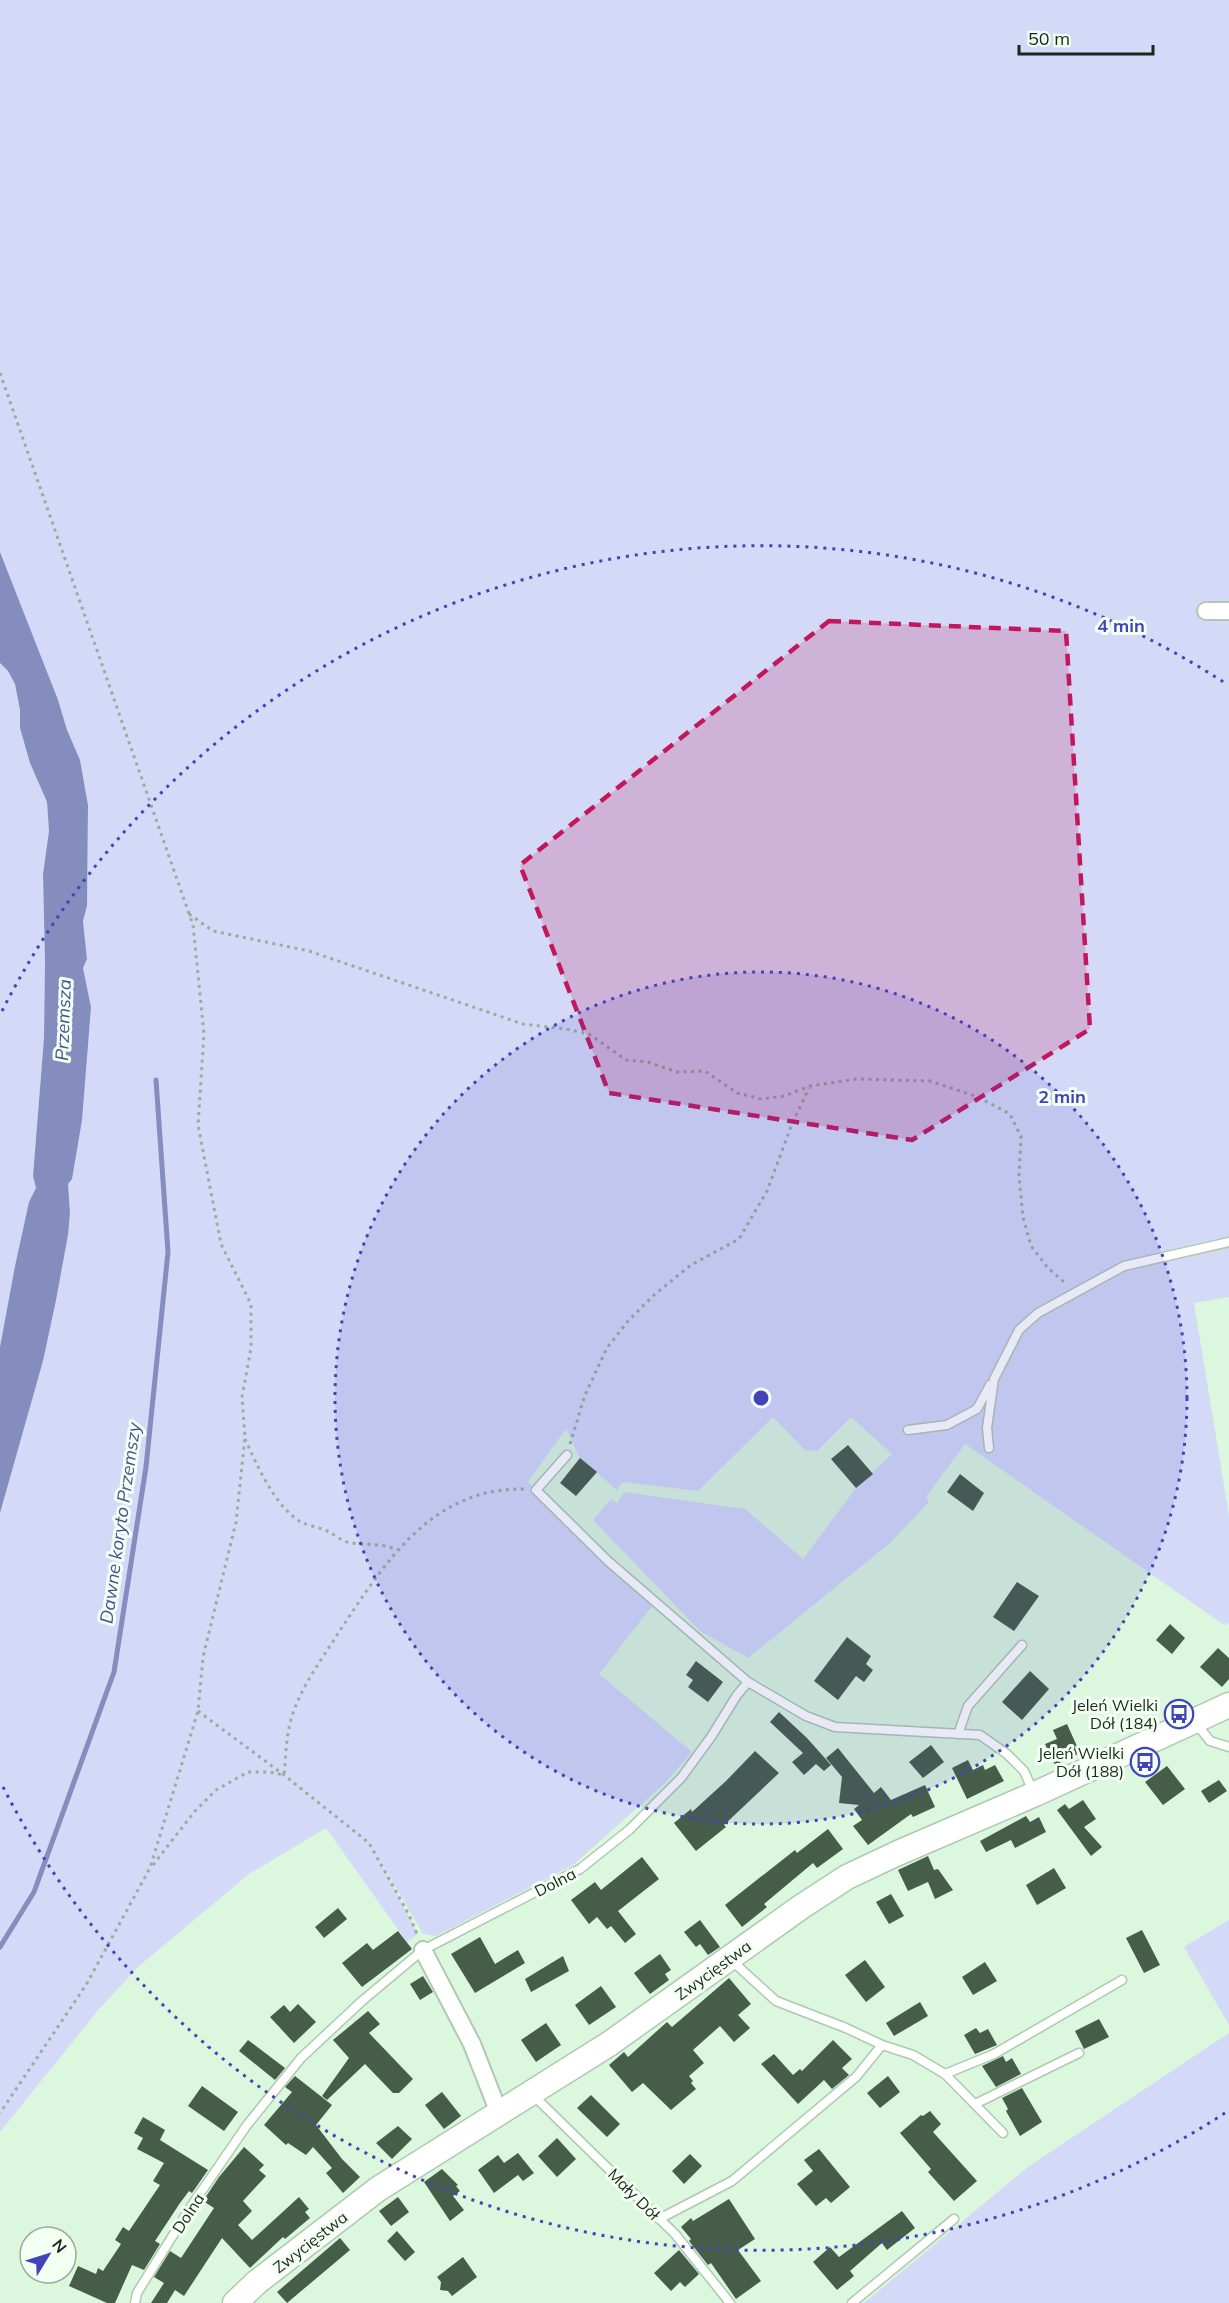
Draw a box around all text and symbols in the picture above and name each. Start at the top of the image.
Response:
scale bar [1019,18,1152,56]
text: 50 m [1028,27,1070,50]
text: 4 min [1097,614,1145,637]
water label: Przemsza [50,979,76,1061]
text: 2 min [1038,1085,1086,1108]
centre of rings [751,1388,771,1408]
water label: Dawne koryto Przemszy [95,1420,146,1625]
place label: Jeleń Wielki Dół (184) [1072,1695,1158,1733]
bus stop icon: Jeleń Wielki Dół (184) [1163,1698,1195,1730]
place label: Jeleń Wielki Dół (188) [1038,1743,1124,1781]
bus stop icon: Jeleń Wielki Dół (188) [1129,1746,1161,1778]
street label: Dolna [531,1863,579,1901]
street label: Zwycięstwa [671,1936,755,2004]
street label: Mały Dół [604,2164,665,2225]
street label: Dolna [168,2189,208,2237]
street label: Zwycięstwa [269,2207,351,2277]
north arrow [18,2225,78,2285]
text: N [48,2235,71,2257]

